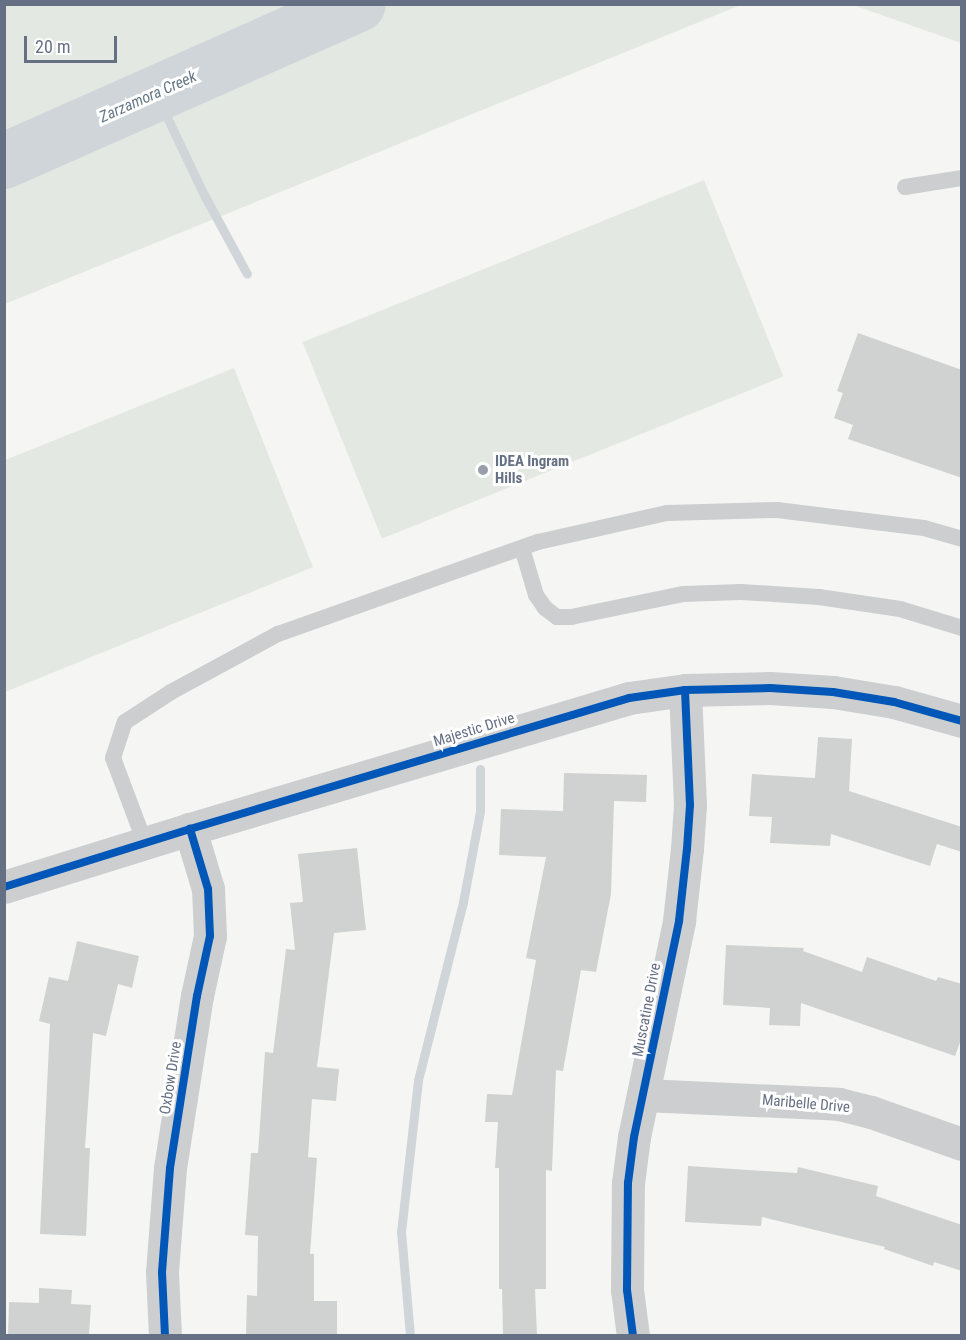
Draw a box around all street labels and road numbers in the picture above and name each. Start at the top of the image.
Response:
street label: Majestic Drive [431,709,517,751]
street label: Muscatine Drive [629,962,665,1058]
street label: Oxbow Drive [156,1040,186,1116]
street label: Maribelle Drive [761,1091,851,1117]

